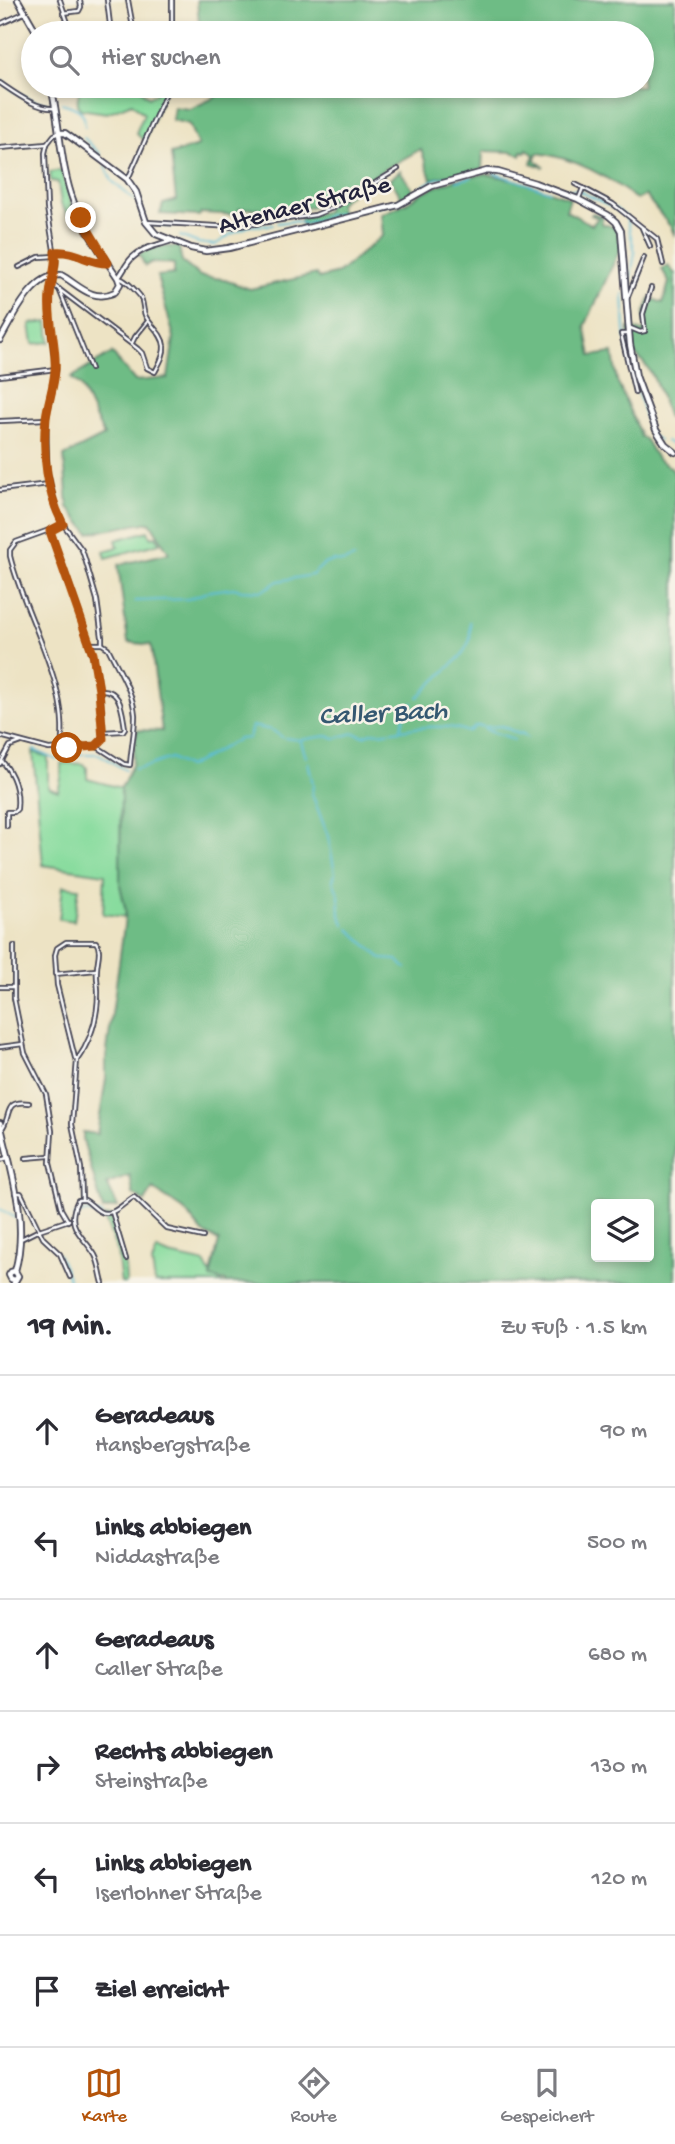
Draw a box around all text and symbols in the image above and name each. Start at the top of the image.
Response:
search box [21,21,654,98]
icon: search [45,41,83,79]
text: Hier suchen [101,44,221,75]
street label: Altenaer Straße [216,171,395,243]
route end [65,202,96,233]
water label: Caller Bach [318,695,449,735]
route start [51,732,82,763]
map controls [591,1199,654,1262]
button: layers [591,1199,654,1262]
text: 19 Min. [28,1311,113,1346]
text: Zu Fuß · 1.5 km [501,1315,647,1342]
text: Geradeaus [95,1402,213,1433]
icon: ahead [28,1412,66,1450]
text: 90 m [601,1418,647,1445]
text: Hansbergstraße [95,1433,250,1460]
text: Links abbiegen [95,1514,251,1545]
icon: left [28,1524,66,1562]
text: 500 m [587,1530,647,1557]
text: Niddastraße [95,1545,219,1572]
text: Geradeaus [95,1626,213,1657]
icon: ahead [28,1636,66,1674]
text: 680 m [588,1642,647,1669]
text: Caller Straße [95,1657,223,1684]
text: Rechts abbiegen [95,1738,273,1769]
icon: right [28,1748,66,1786]
text: 130 m [591,1754,647,1781]
text: Steinstraße [95,1769,207,1796]
text: Links abbiegen [95,1850,251,1881]
icon: left [28,1860,66,1898]
text: 120 m [592,1866,647,1893]
text: Iserlohner Straße [95,1881,262,1908]
icon: arrive [28,1972,66,2010]
text: Ziel erreicht [95,1976,227,2007]
tab: Karte [82,2064,127,2129]
tab: Route [290,2064,337,2129]
tab: Gespeichert [500,2064,593,2129]

